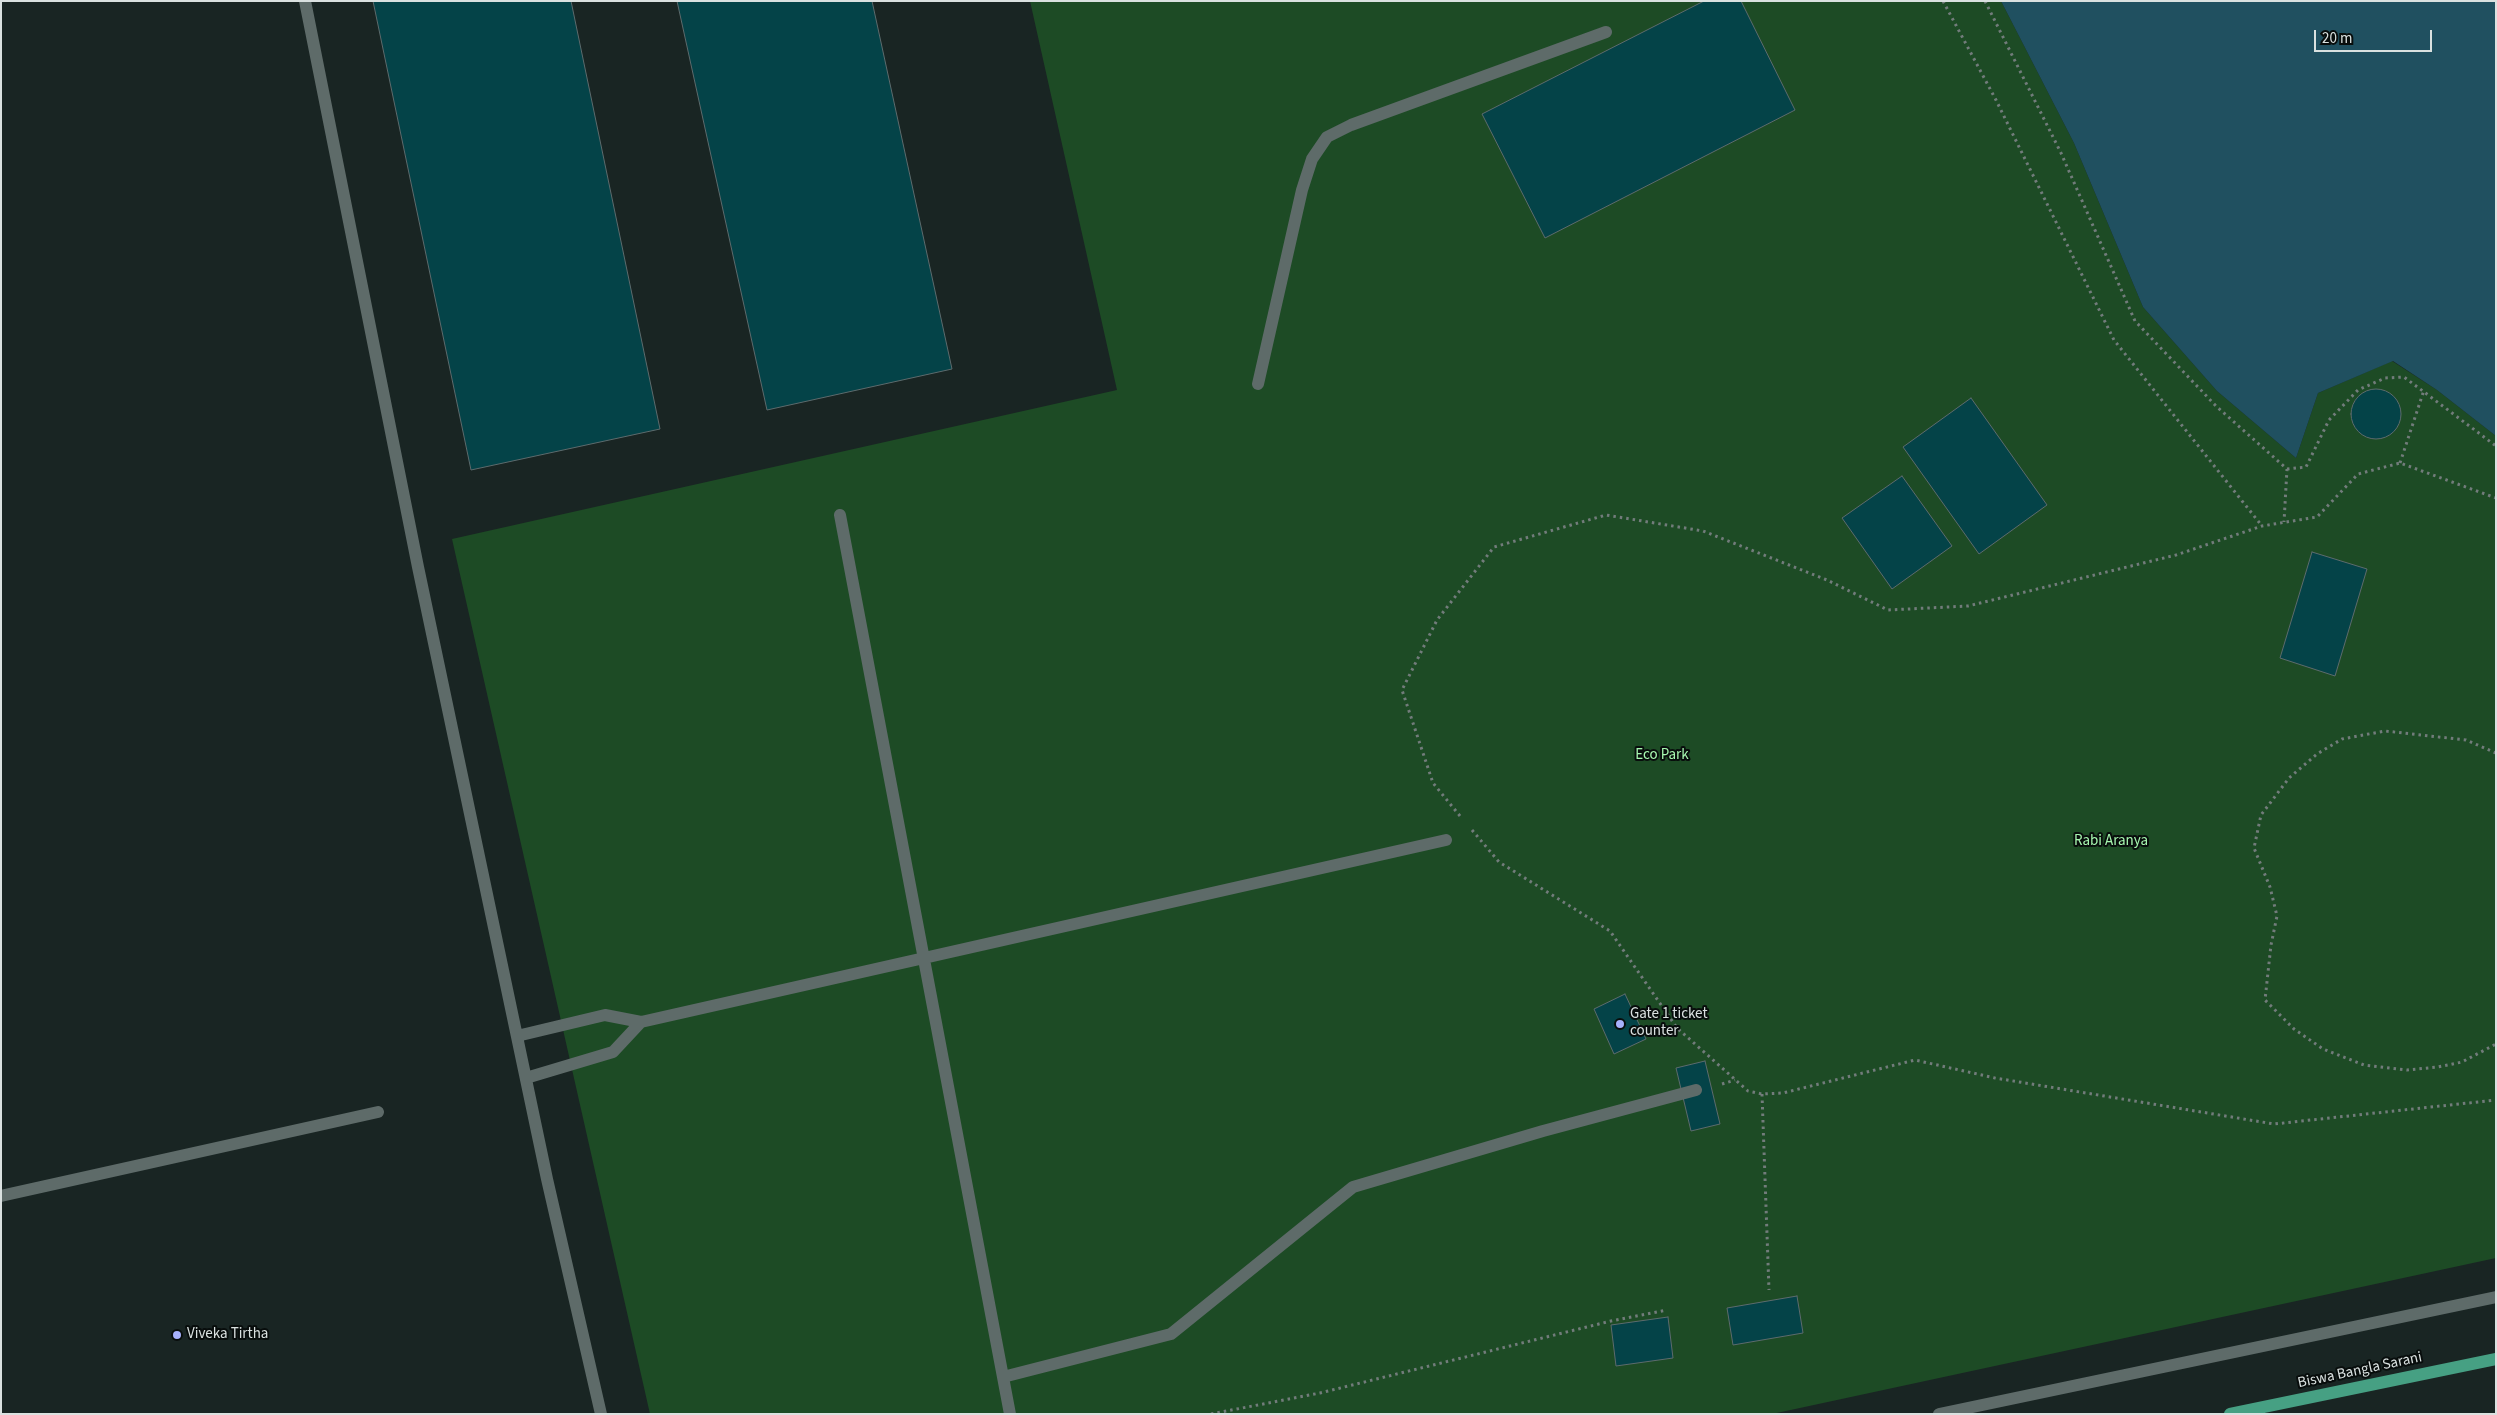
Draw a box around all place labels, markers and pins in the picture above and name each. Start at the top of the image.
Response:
place label: Gate 1 ticket counter [1630,1006,1707,1041]
marker: Gate 1 ticket counter [1614,1018,1626,1030]
place label: Viveka Tirtha [187,1326,268,1344]
marker: Viveka Tirtha [171,1329,183,1341]

